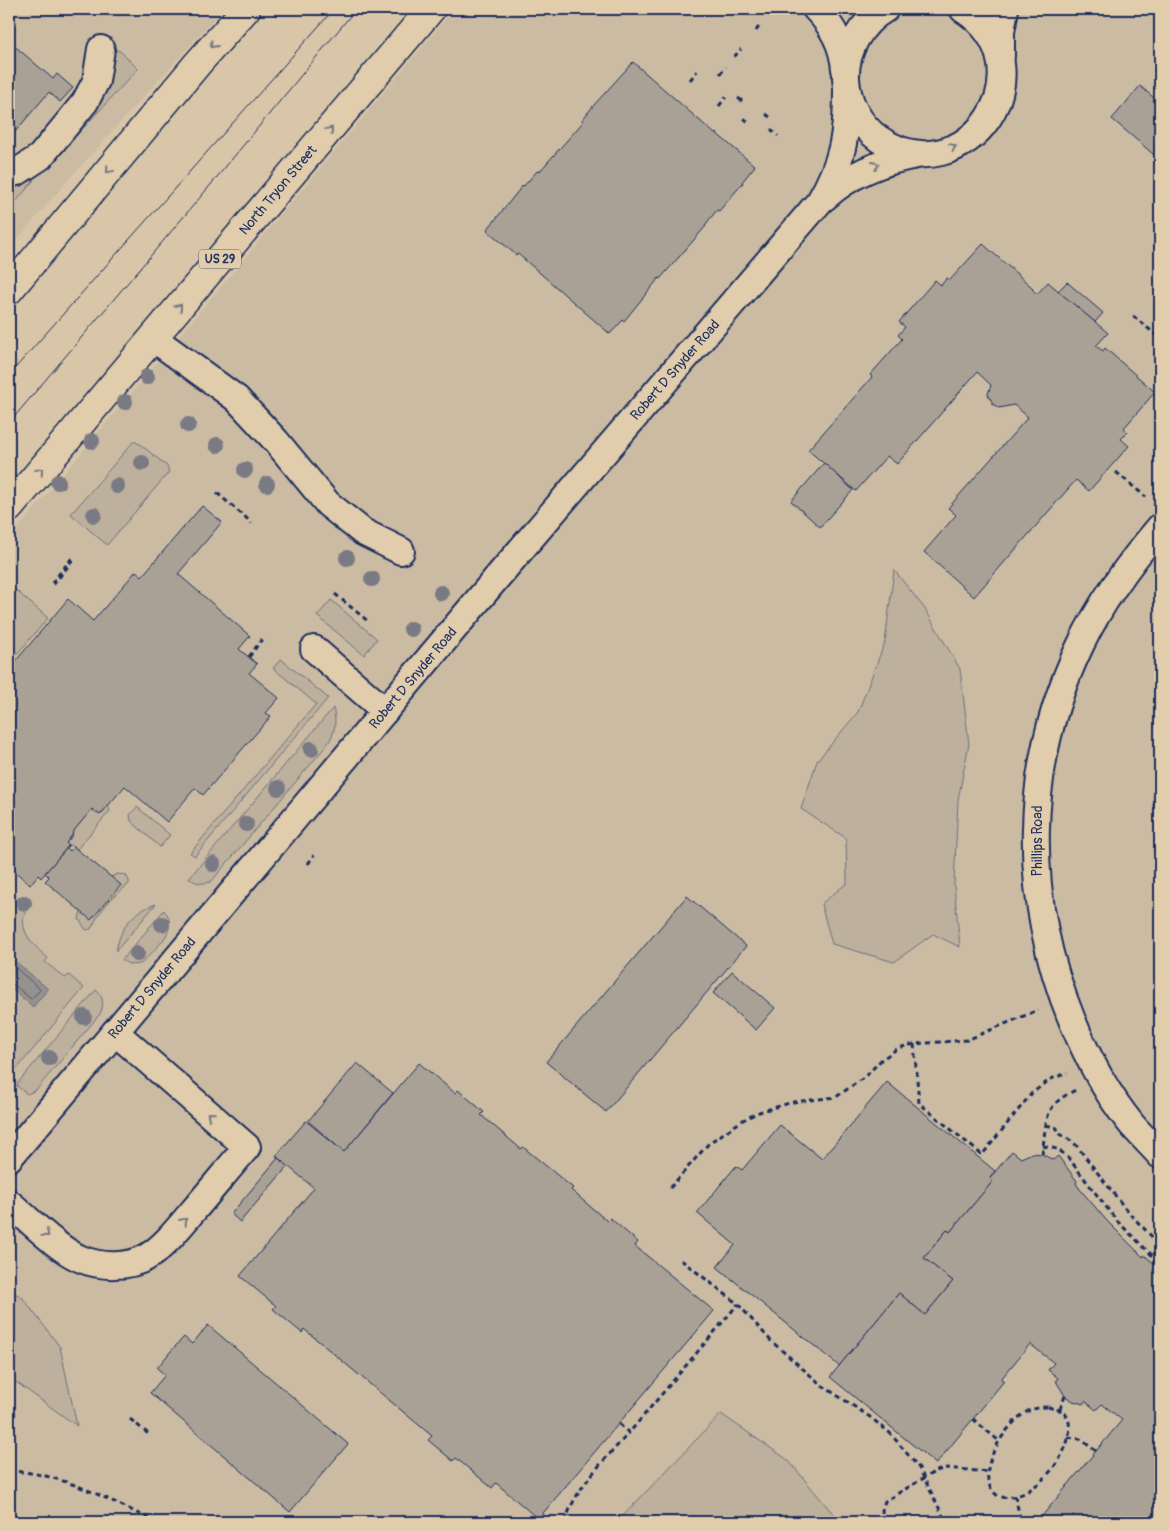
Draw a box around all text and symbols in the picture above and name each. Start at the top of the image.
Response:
one-way arrow [210,40,219,49]
one-way arrow [324,126,333,135]
street label: North Tryon Street [236,141,321,238]
one-way arrow [949,143,957,153]
one-way arrow [871,161,880,172]
one-way arrow [106,164,115,173]
road number: US 29 [199,250,241,268]
one-way arrow [174,303,183,312]
street label: Robert D Snyder Road [627,316,723,424]
one-way arrow [35,467,44,476]
street label: Robert D Snyder Road [365,624,461,732]
street label: Phillips Road [1029,805,1046,876]
street label: Robert D Snyder Road [104,934,200,1042]
one-way arrow [207,1111,216,1120]
one-way arrow [178,1218,187,1227]
one-way arrow [40,1228,49,1237]

